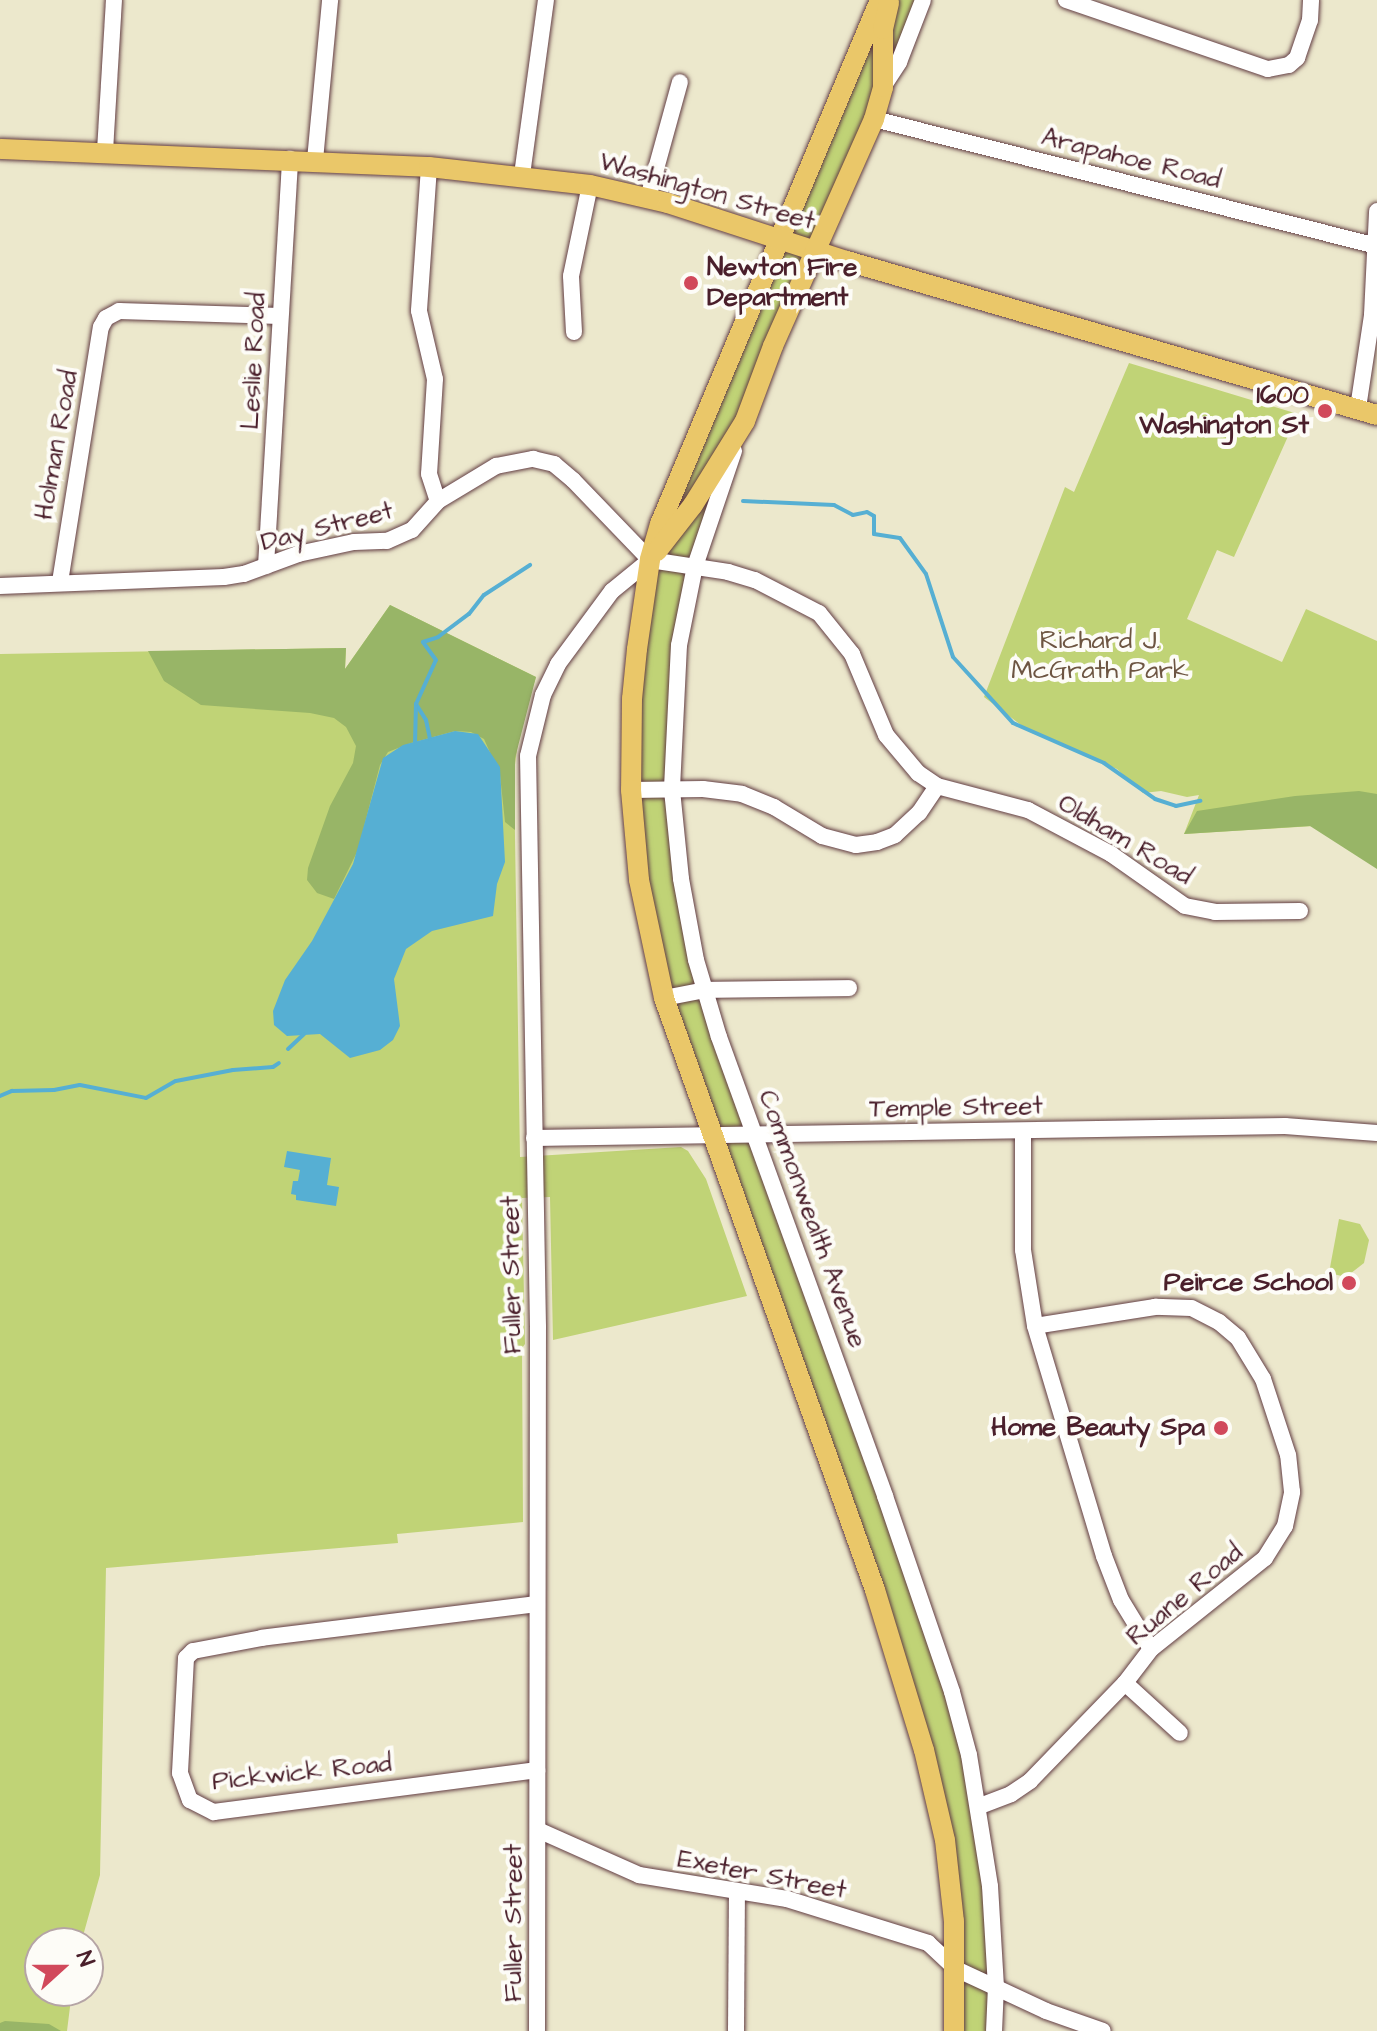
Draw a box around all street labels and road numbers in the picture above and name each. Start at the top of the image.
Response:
street label: Arapahoe Road [1038,122,1224,196]
street label: Washington Street [596,146,818,238]
street label: Leslie Road [235,292,273,430]
street label: Holman Road [29,368,85,522]
street label: Day Street [258,496,396,558]
street label: Oldham Road [1052,788,1198,892]
street label: Commonwealth Avenue [751,1086,873,1352]
street label: Temple Street [869,1091,1043,1125]
street label: Fuller Street [495,1196,529,1354]
street label: Ruane Road [1121,1537,1249,1653]
street label: Pickwick Road [211,1748,393,1798]
street label: Exeter Street [675,1843,849,1907]
street label: Fuller Street [498,1844,530,2002]

